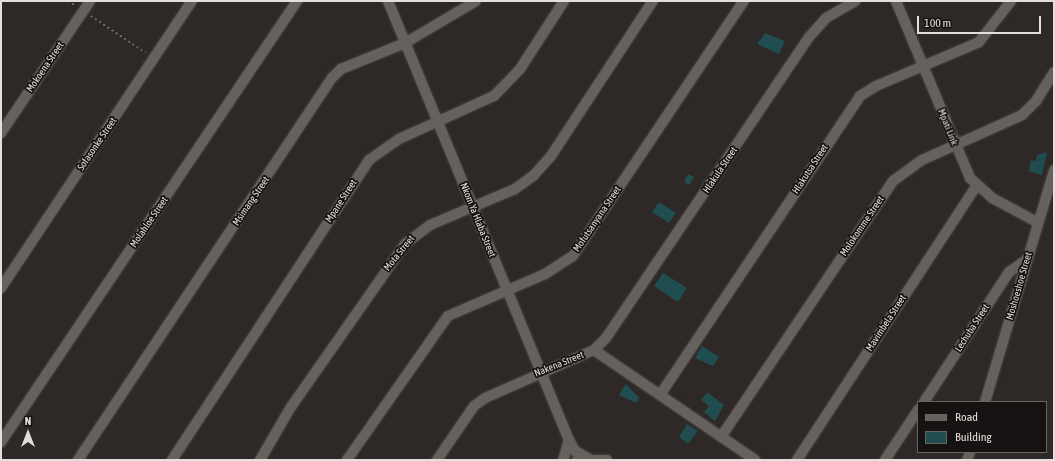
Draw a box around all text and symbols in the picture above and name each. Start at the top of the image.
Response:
scale bar [919,8,1043,34]
text: 100 m [924,16,951,30]
street label: Mokoena Street [24,40,66,94]
street label: Mpati Link [935,107,961,147]
street label: Sofasonke Street [75,115,119,173]
street label: Hlakutsa Street [790,142,830,196]
street label: Hlakula Street [700,145,740,195]
street label: Msimang Street [230,174,272,228]
street label: Mpane Street [323,177,359,225]
street label: Nkom Ya Hlaba Street [458,181,498,259]
street label: Mofutsanyana Street [571,184,623,254]
street label: Molahloe Street [128,194,170,250]
street label: Molokomme Street [838,194,886,258]
street label: Mota Street [381,233,417,273]
street label: Moshoeshoe Street [1004,251,1034,321]
street label: Mavimbela Street [863,293,909,353]
street label: Lechuba Street [952,302,992,354]
street label: Nakena Street [533,349,585,379]
legend [917,401,1047,453]
text: Road [955,410,978,424]
north arrow [8,413,48,453]
text: N [25,415,31,427]
text: Building [955,430,992,444]

